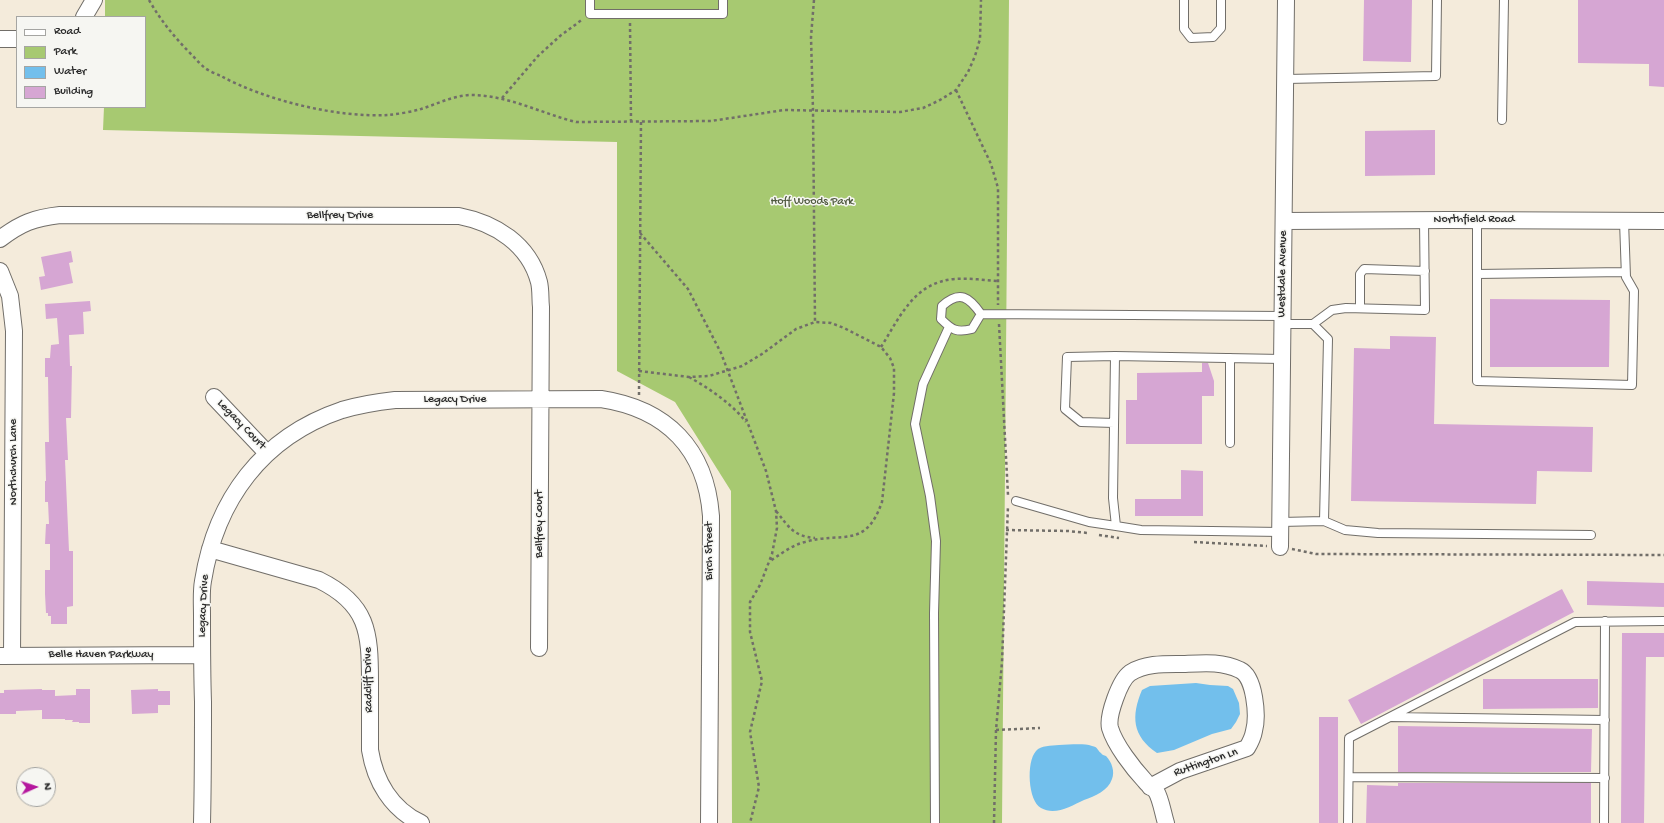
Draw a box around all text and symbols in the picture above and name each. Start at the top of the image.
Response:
legend [16,16,146,108]
text: Road [54,25,80,39]
text: Park [54,45,77,59]
text: Water [54,65,86,79]
text: Building [54,85,93,99]
park label: Hoff Woods Park [770,195,854,209]
street label: Bellfrey Drive [307,209,373,223]
street label: Northfield Road [1434,213,1514,227]
street label: Westdale Avenue [1275,230,1291,318]
street label: Legacy Drive [423,393,487,407]
street label: Legacy Court [213,397,269,453]
street label: Northchurch Lane [7,419,21,505]
street label: Bellfrey Court [533,490,547,558]
street label: Birch Street [703,522,717,580]
street label: Legacy Drive [195,574,213,638]
street label: Radcliff Drive [361,647,377,713]
street label: Belle Haven Parkway [49,648,153,662]
street label: Ruttington Ln [1172,745,1240,781]
north arrow [16,767,56,807]
text: N [41,783,53,790]

